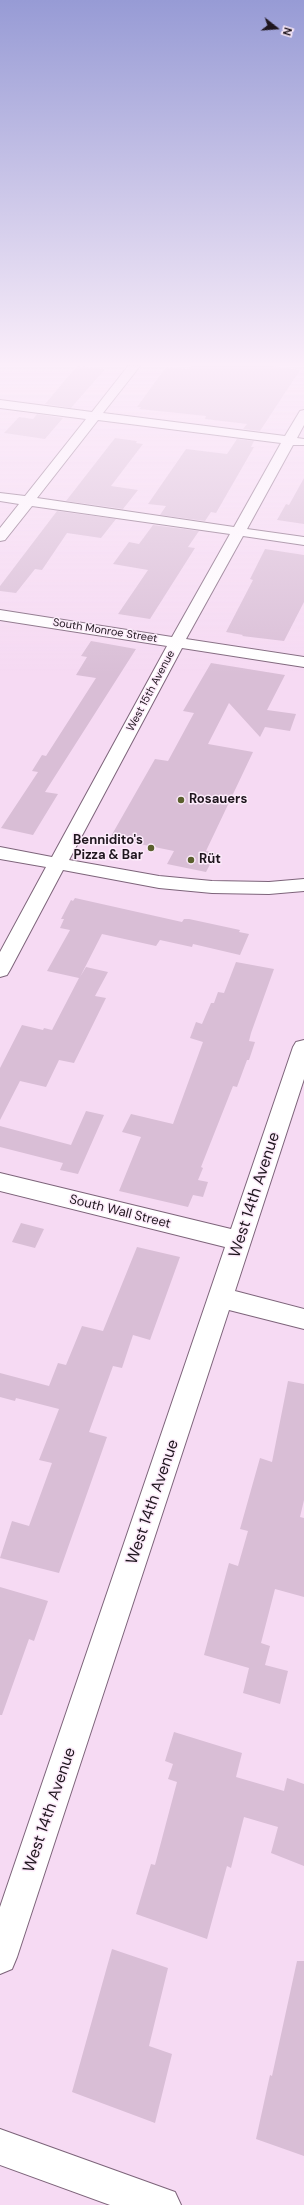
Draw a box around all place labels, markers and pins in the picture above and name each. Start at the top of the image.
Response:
place label: Rosauers [189,792,247,808]
marker: Rosauers [176,795,186,805]
place label: Bennidito's Pizza & Bar [73,833,143,864]
marker: Bennidito's Pizza & Bar [146,843,156,853]
place label: Rüt [199,852,221,868]
marker: Rüt [186,855,196,865]

